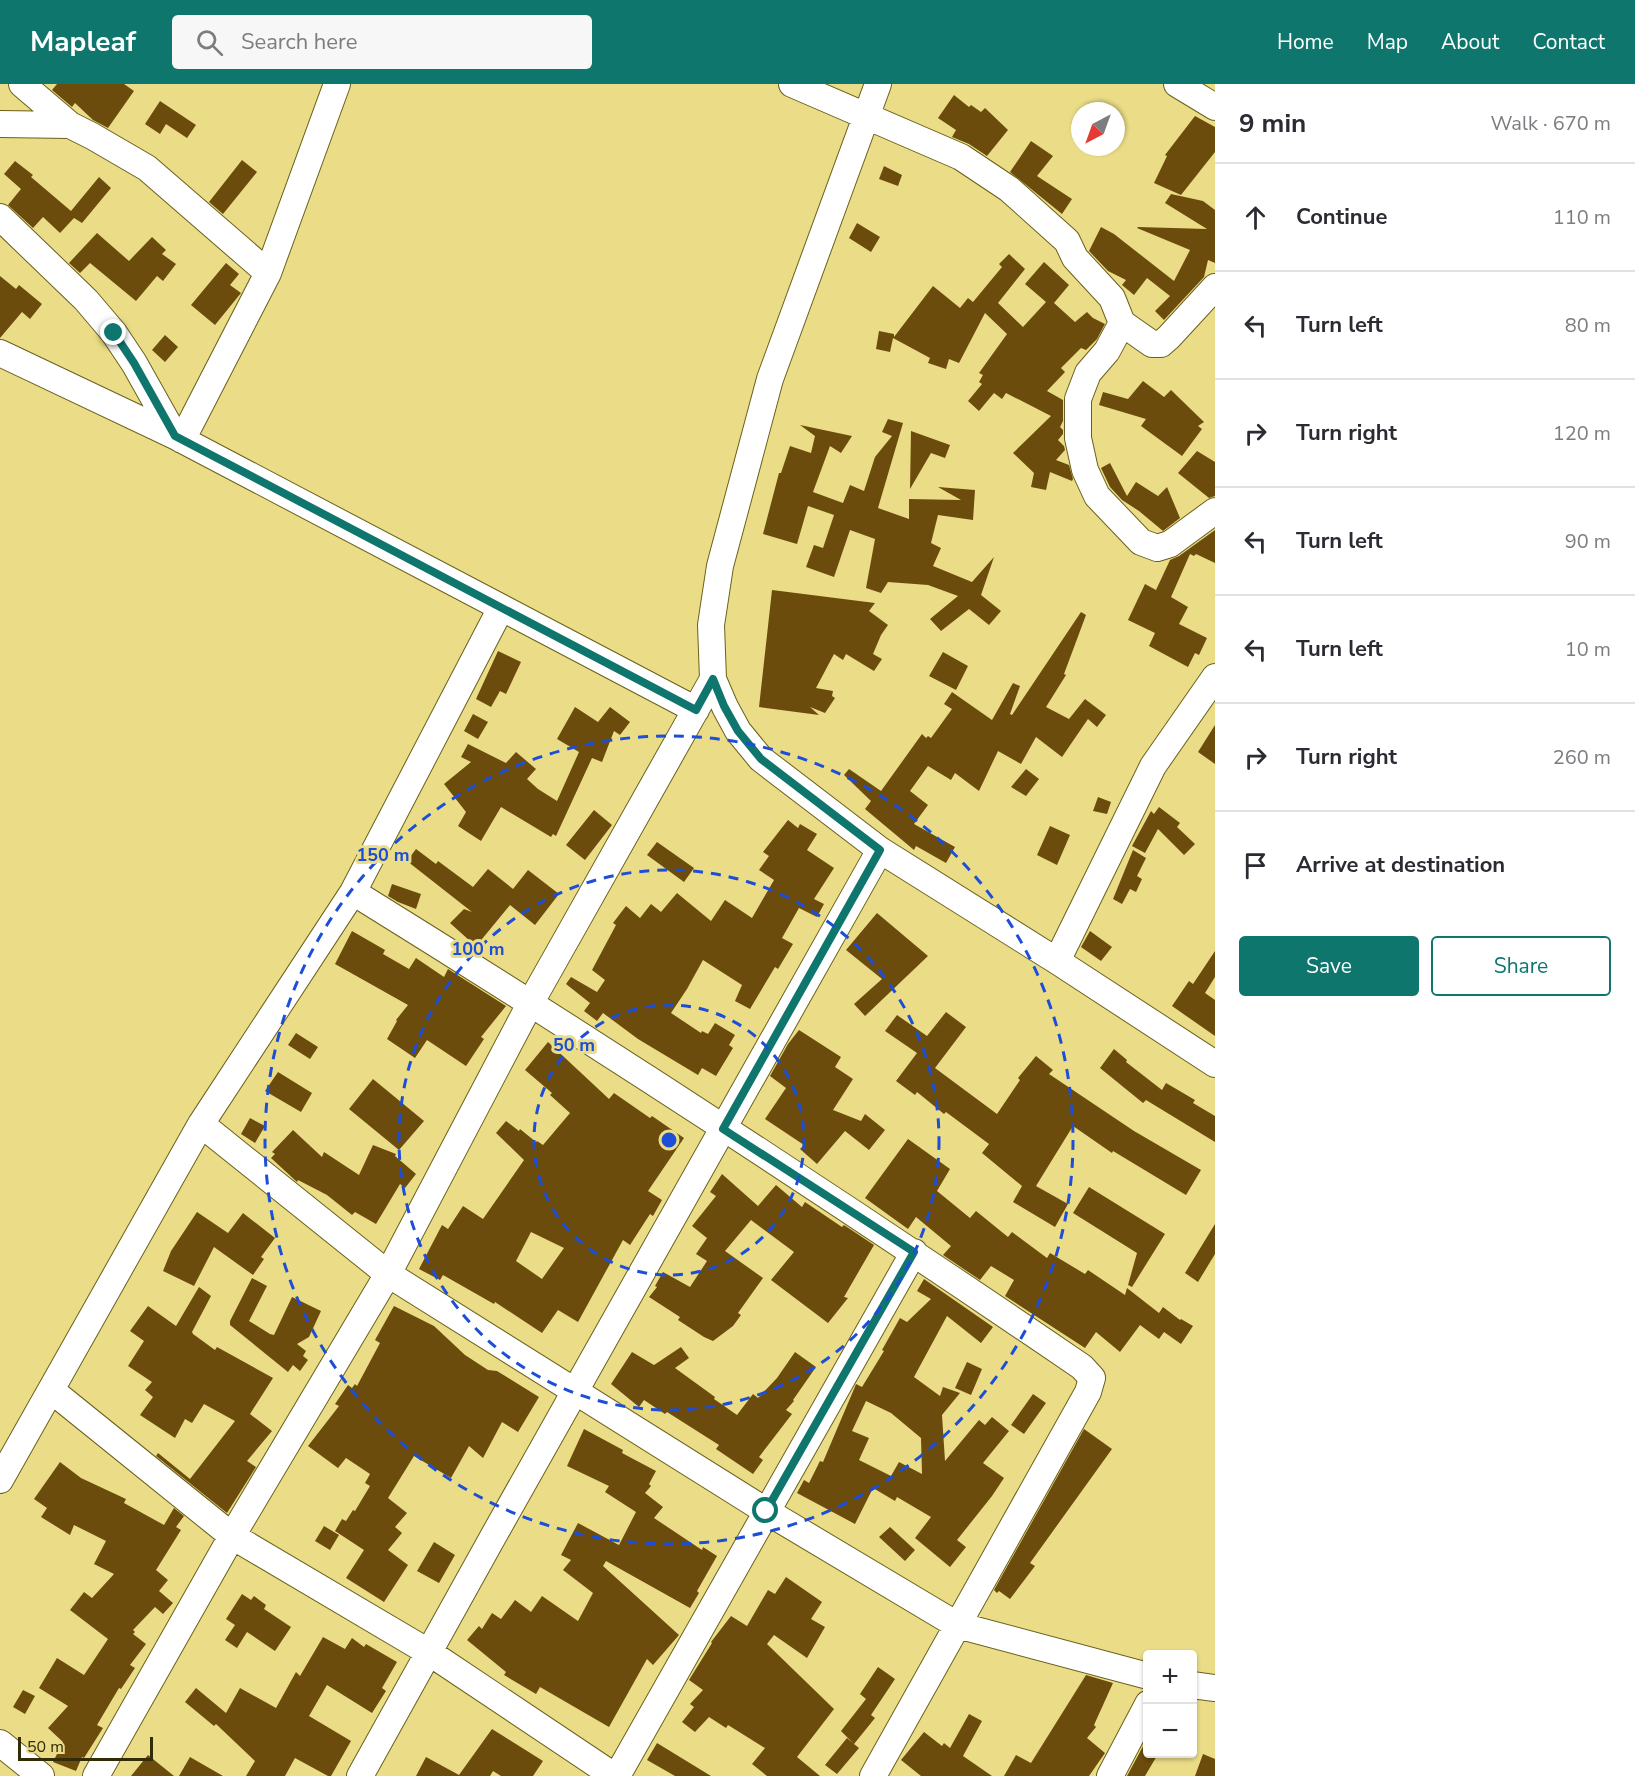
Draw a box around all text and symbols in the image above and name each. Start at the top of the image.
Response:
search box [172,15,592,69]
text: Mapleaf [30,23,136,61]
icon: search [193,26,226,59]
text: Search here [241,27,358,57]
text: Home [1277,28,1334,56]
text: Map [1367,28,1408,56]
text: About [1441,28,1499,56]
text: Contact [1532,28,1605,56]
north arrow [1071,102,1125,156]
text: 9 min [1239,106,1306,141]
text: Walk · 670 m [1491,110,1611,137]
icon: ahead [1239,201,1272,234]
text: Continue [1296,202,1387,232]
text: 110 m [1553,204,1611,231]
icon: left [1239,309,1272,342]
text: Turn left [1296,310,1383,340]
text: 80 m [1565,312,1611,339]
route end [100,319,126,345]
icon: right [1239,417,1272,450]
text: Turn right [1296,418,1397,448]
text: 120 m [1553,420,1611,447]
icon: left [1239,525,1272,558]
text: Turn left [1296,526,1383,556]
text: 90 m [1565,528,1611,555]
icon: left [1239,633,1272,666]
text: Turn left [1296,634,1383,664]
text: 10 m [1565,636,1611,663]
icon: right [1239,741,1272,774]
text: Turn right [1296,742,1397,772]
text: 260 m [1553,744,1611,771]
text: 150 m [356,843,410,867]
icon: arrive [1239,849,1272,882]
text: Arrive at destination [1296,850,1505,880]
button: Save [1239,936,1419,996]
button: Share [1431,936,1611,996]
text: 100 m [451,937,505,961]
text: 50 m [553,1033,595,1057]
centre of rings [659,1130,679,1150]
route start [752,1497,778,1523]
map controls [1143,1650,1197,1758]
button: + [1143,1650,1197,1704]
button: − [1143,1704,1197,1758]
scale bar [18,1734,153,1762]
text: 50 m [27,1736,64,1758]

